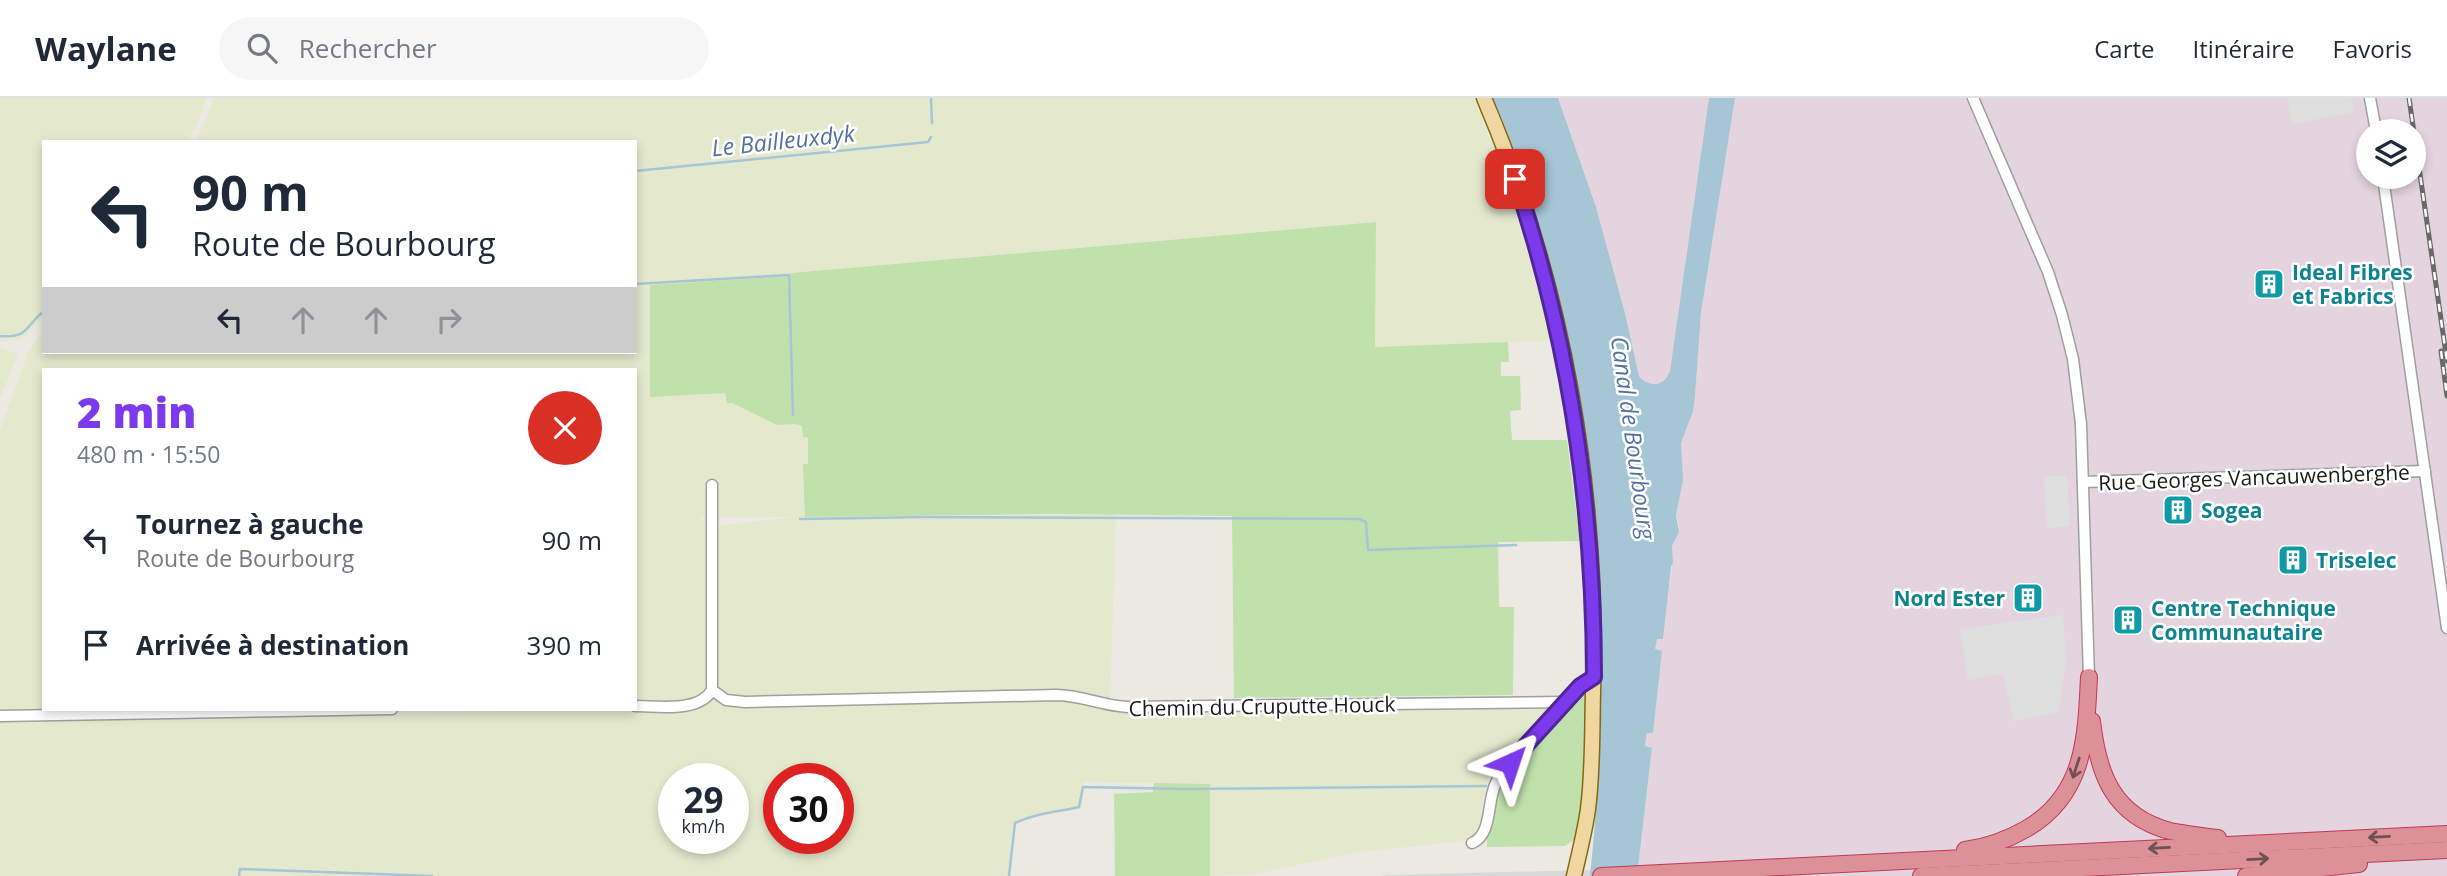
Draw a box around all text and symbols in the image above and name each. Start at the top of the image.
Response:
search box [219,17,709,80]
text: Waylane [35,26,177,71]
icon: search [243,29,281,67]
text: Rechercher [299,30,437,66]
text: Carte [2094,32,2155,65]
text: Itinéraire [2193,32,2295,65]
text: Favoris [2333,32,2412,65]
water label: Le Bailleuxdyk [710,117,857,163]
map controls [2356,119,2426,189]
button: layers [2356,119,2426,189]
pin [1485,149,1545,209]
text: 90 m [192,159,309,225]
icon: arrive [1496,160,1534,198]
icon: left [77,168,168,259]
text: Route de Bourbourg [192,222,496,265]
place label: Ideal Fibres et Fabrics [2292,258,2413,310]
building icon: Ideal Fibres et Fabrics [2252,267,2286,301]
icon: left [211,301,249,339]
icon: ahead [284,301,322,339]
icon: ahead [357,301,395,339]
icon: right [430,301,468,339]
water label: Canal de Bourbourg [1604,334,1664,543]
text: 2 min [77,383,196,440]
button: close [528,391,602,465]
text: 480 m · 15:50 [77,438,220,470]
street label: Rue Georges Vancauwenberghe [2098,458,2410,496]
building icon: Sogea [2161,493,2195,527]
place label: Sogea [2201,496,2263,524]
text: Tournez à gauche [136,506,364,542]
icon: left [77,521,115,559]
text: 90 m [541,522,602,558]
text: Route de Bourbourg [136,542,354,574]
building icon: Triselec [2276,543,2310,577]
place label: Triselec [2316,546,2397,574]
building icon: Nord Ester [2011,581,2045,615]
place label: Nord Ester [1893,584,2005,612]
place label: Centre Technique Communautaire [2151,594,2336,646]
building icon: Centre Technique Communautaire [2111,603,2145,637]
icon: arrive [77,626,115,664]
text: Arrivée à destination [136,627,409,663]
text: 390 m [527,627,602,663]
street label: Chemin du Cruputte Houck [1128,690,1396,722]
position arrow [1473,726,1547,800]
one-way arrow [2069,757,2082,779]
speed limit sign: 30 [763,763,854,854]
text: 29 [683,776,724,823]
text: km/h [682,814,725,838]
one-way arrow [2368,831,2391,844]
one-way arrow [2148,842,2171,855]
one-way arrow [2246,853,2269,866]

